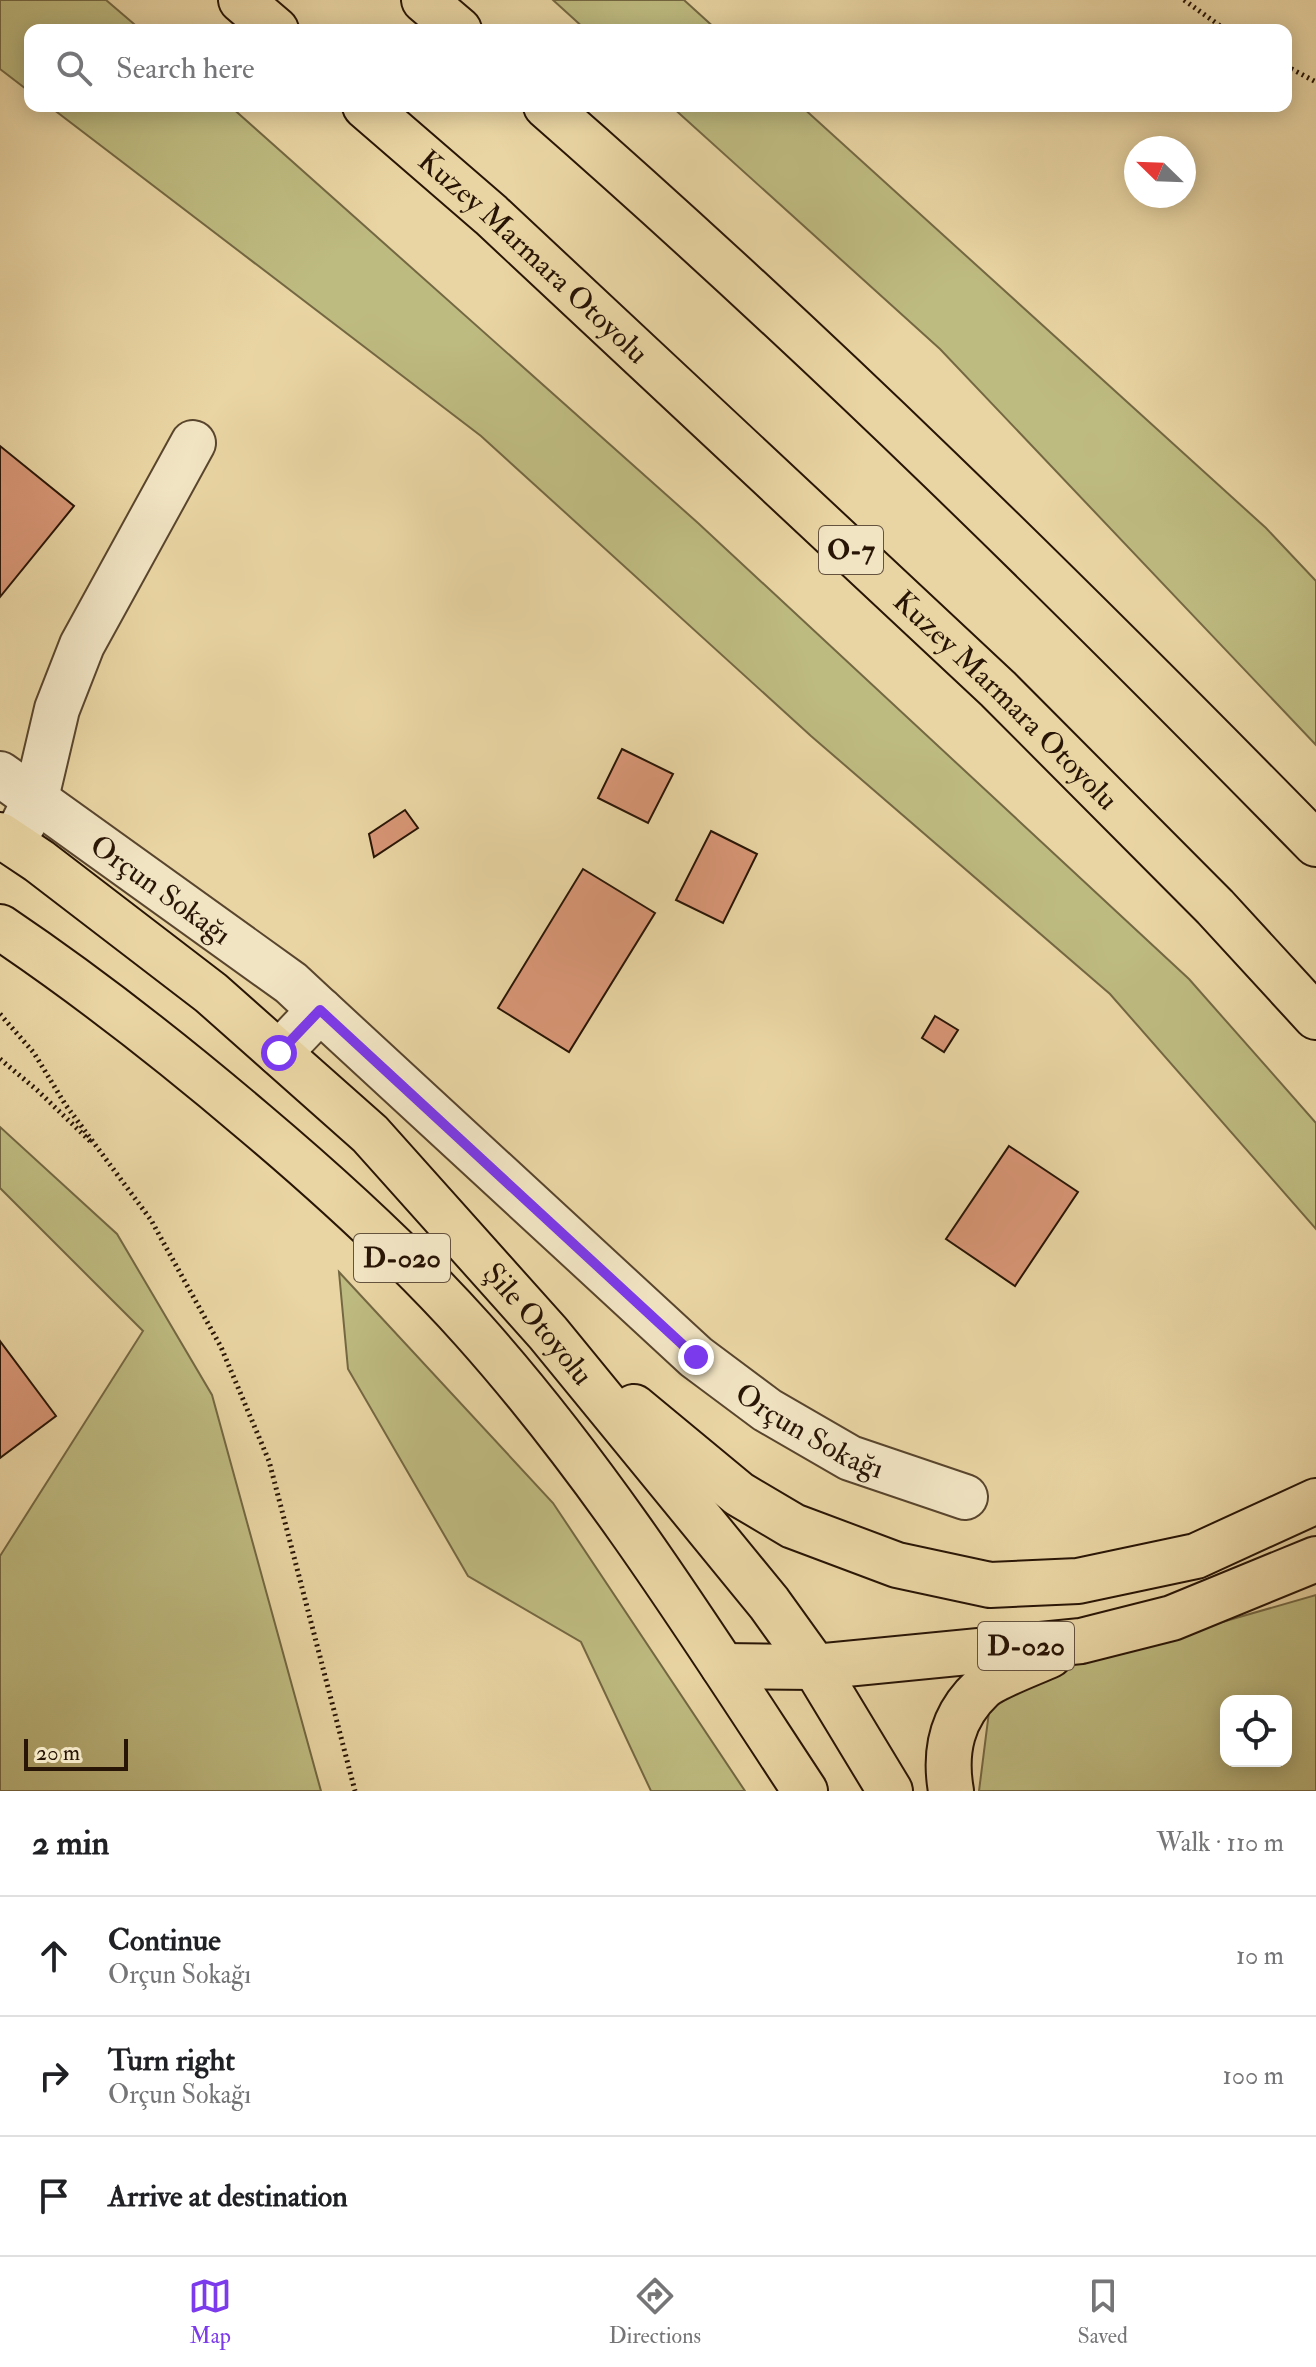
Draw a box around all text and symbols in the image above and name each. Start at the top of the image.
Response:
search box [24,24,1292,112]
icon: search [52,46,96,90]
text: Search here [116,50,255,87]
north arrow [1124,136,1196,208]
street label: Kuzey Marmara Otoyolu [411,142,656,371]
road number: O-7 [819,526,883,574]
street label: Kuzey Marmara Otoyolu [886,582,1126,818]
street label: Orçun Sokağı [83,826,239,953]
route start [261,1035,297,1071]
road number: D-020 [354,1234,450,1282]
street label: Şile Otoyolu [475,1255,601,1393]
route end [678,1339,714,1375]
street label: Orçun Sokağı [728,1374,889,1487]
road number: D-020 [978,1622,1074,1670]
map controls [1220,1695,1292,1767]
button: locate [1220,1695,1292,1767]
scale bar [24,1735,128,1771]
text: 20 m [36,1739,80,1767]
text: 2 min [32,1822,109,1865]
text: Walk · 110 m [1157,1827,1284,1859]
text: Continue [108,1922,221,1959]
icon: ahead [32,1934,76,1978]
text: 10 m [1236,1940,1284,1972]
text: Orçun Sokağı [108,1959,251,1991]
text: Turn right [108,2042,235,2079]
icon: right [32,2054,76,2098]
text: 100 m [1223,2060,1284,2092]
text: Orçun Sokağı [108,2079,251,2111]
icon: arrive [32,2174,76,2218]
text: Arrive at destination [108,2178,348,2215]
tab: Map [188,2274,232,2350]
tab: Directions [609,2274,701,2350]
tab: Saved [1078,2274,1128,2350]

